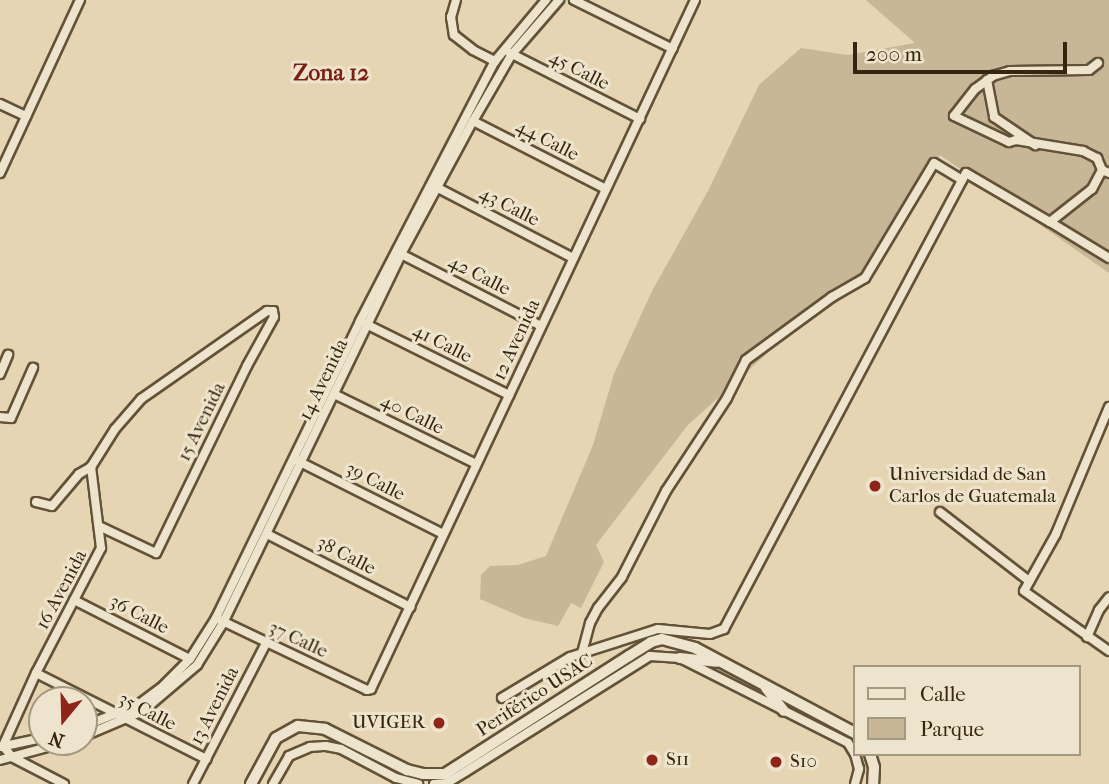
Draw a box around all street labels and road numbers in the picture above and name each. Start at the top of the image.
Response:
street label: 45 Calle [545,46,613,96]
street label: 44 Calle [512,115,582,167]
street label: 43 Calle [475,182,543,232]
street label: 42 Calle [444,251,514,301]
street label: 12 Avenida [488,296,546,384]
street label: 41 Calle [409,319,475,369]
street label: 14 Avenida [294,335,354,425]
street label: 15 Avenida [173,379,231,465]
street label: 40 Calle [377,390,447,440]
street label: 39 Calle [342,458,408,506]
street label: 38 Calle [313,532,379,580]
street label: 16 Avenida [31,546,93,634]
street label: 36 Calle [106,590,172,640]
street label: 37 Calle [265,616,331,664]
street label: Periférico USAC [472,650,598,742]
street label: 13 Avenida [186,663,244,749]
street label: 35 Calle [114,688,180,736]

